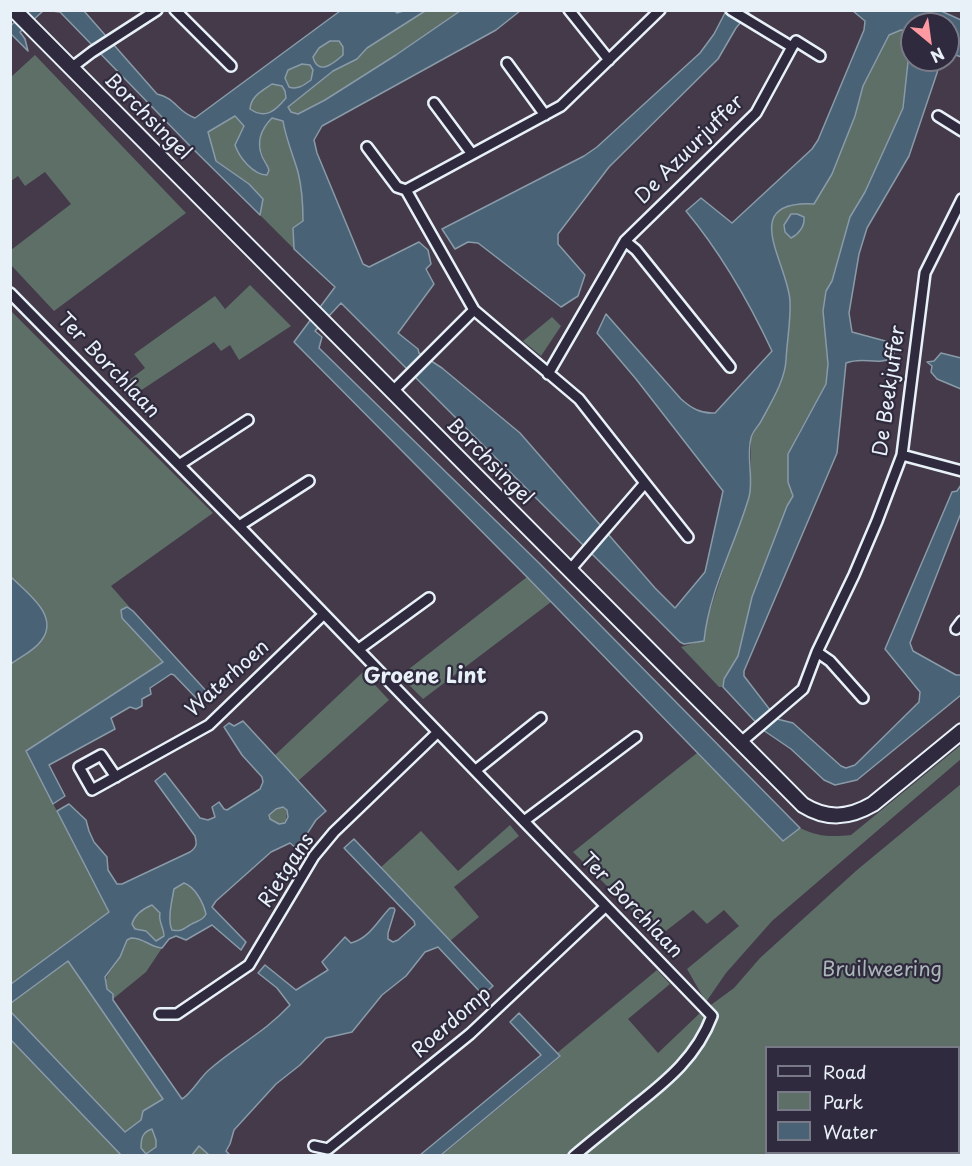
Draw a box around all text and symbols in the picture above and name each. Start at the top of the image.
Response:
north arrow [900,12,960,72]
text: N [926,42,949,70]
street label: Borchsingel [99,69,195,165]
street label: De Azuurjuffer [631,91,749,209]
street label: Ter Borchlaan [52,308,164,424]
street label: De Beekjuffer [869,324,911,458]
street label: Borchsingel [441,414,537,510]
street label: Waterhoen [181,635,275,723]
district label: Groene Lint [363,664,487,690]
street label: Rietgans [254,829,320,913]
street label: Ter Borchlaan [575,848,687,964]
park label: Bruilweering [822,958,942,982]
street label: Roerdomp [408,982,496,1064]
legend [765,1046,960,1154]
text: Road [823,1058,867,1085]
text: Park [823,1088,863,1115]
text: Water [823,1118,877,1145]

